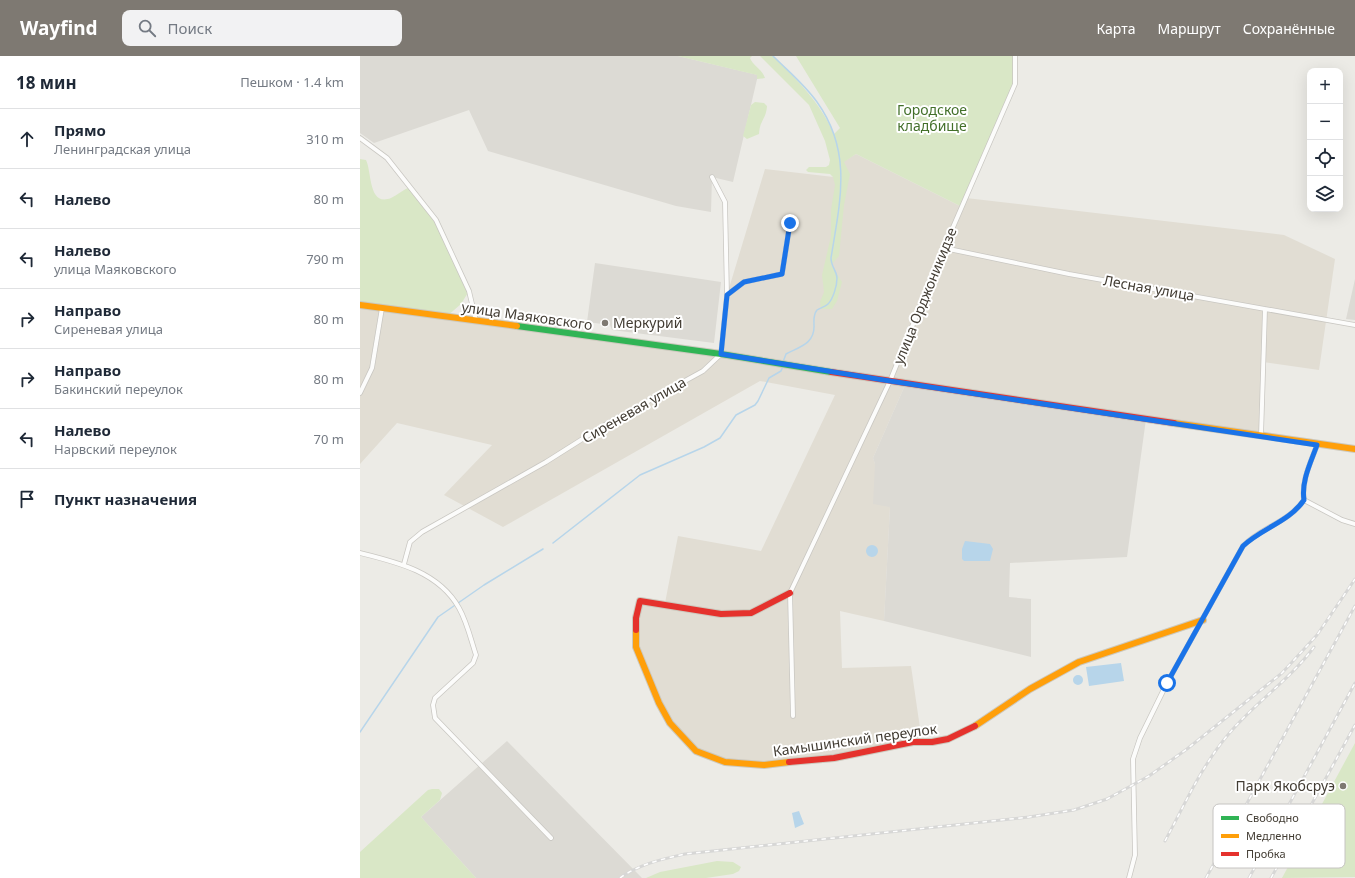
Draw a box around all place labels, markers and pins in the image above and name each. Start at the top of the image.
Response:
place label: Меркурий [613,313,682,332]
marker: Меркурий [600,318,610,328]
place label: Парк Якобсруэ [1236,776,1335,795]
marker: Парк Якобсруэ [1338,781,1348,791]

